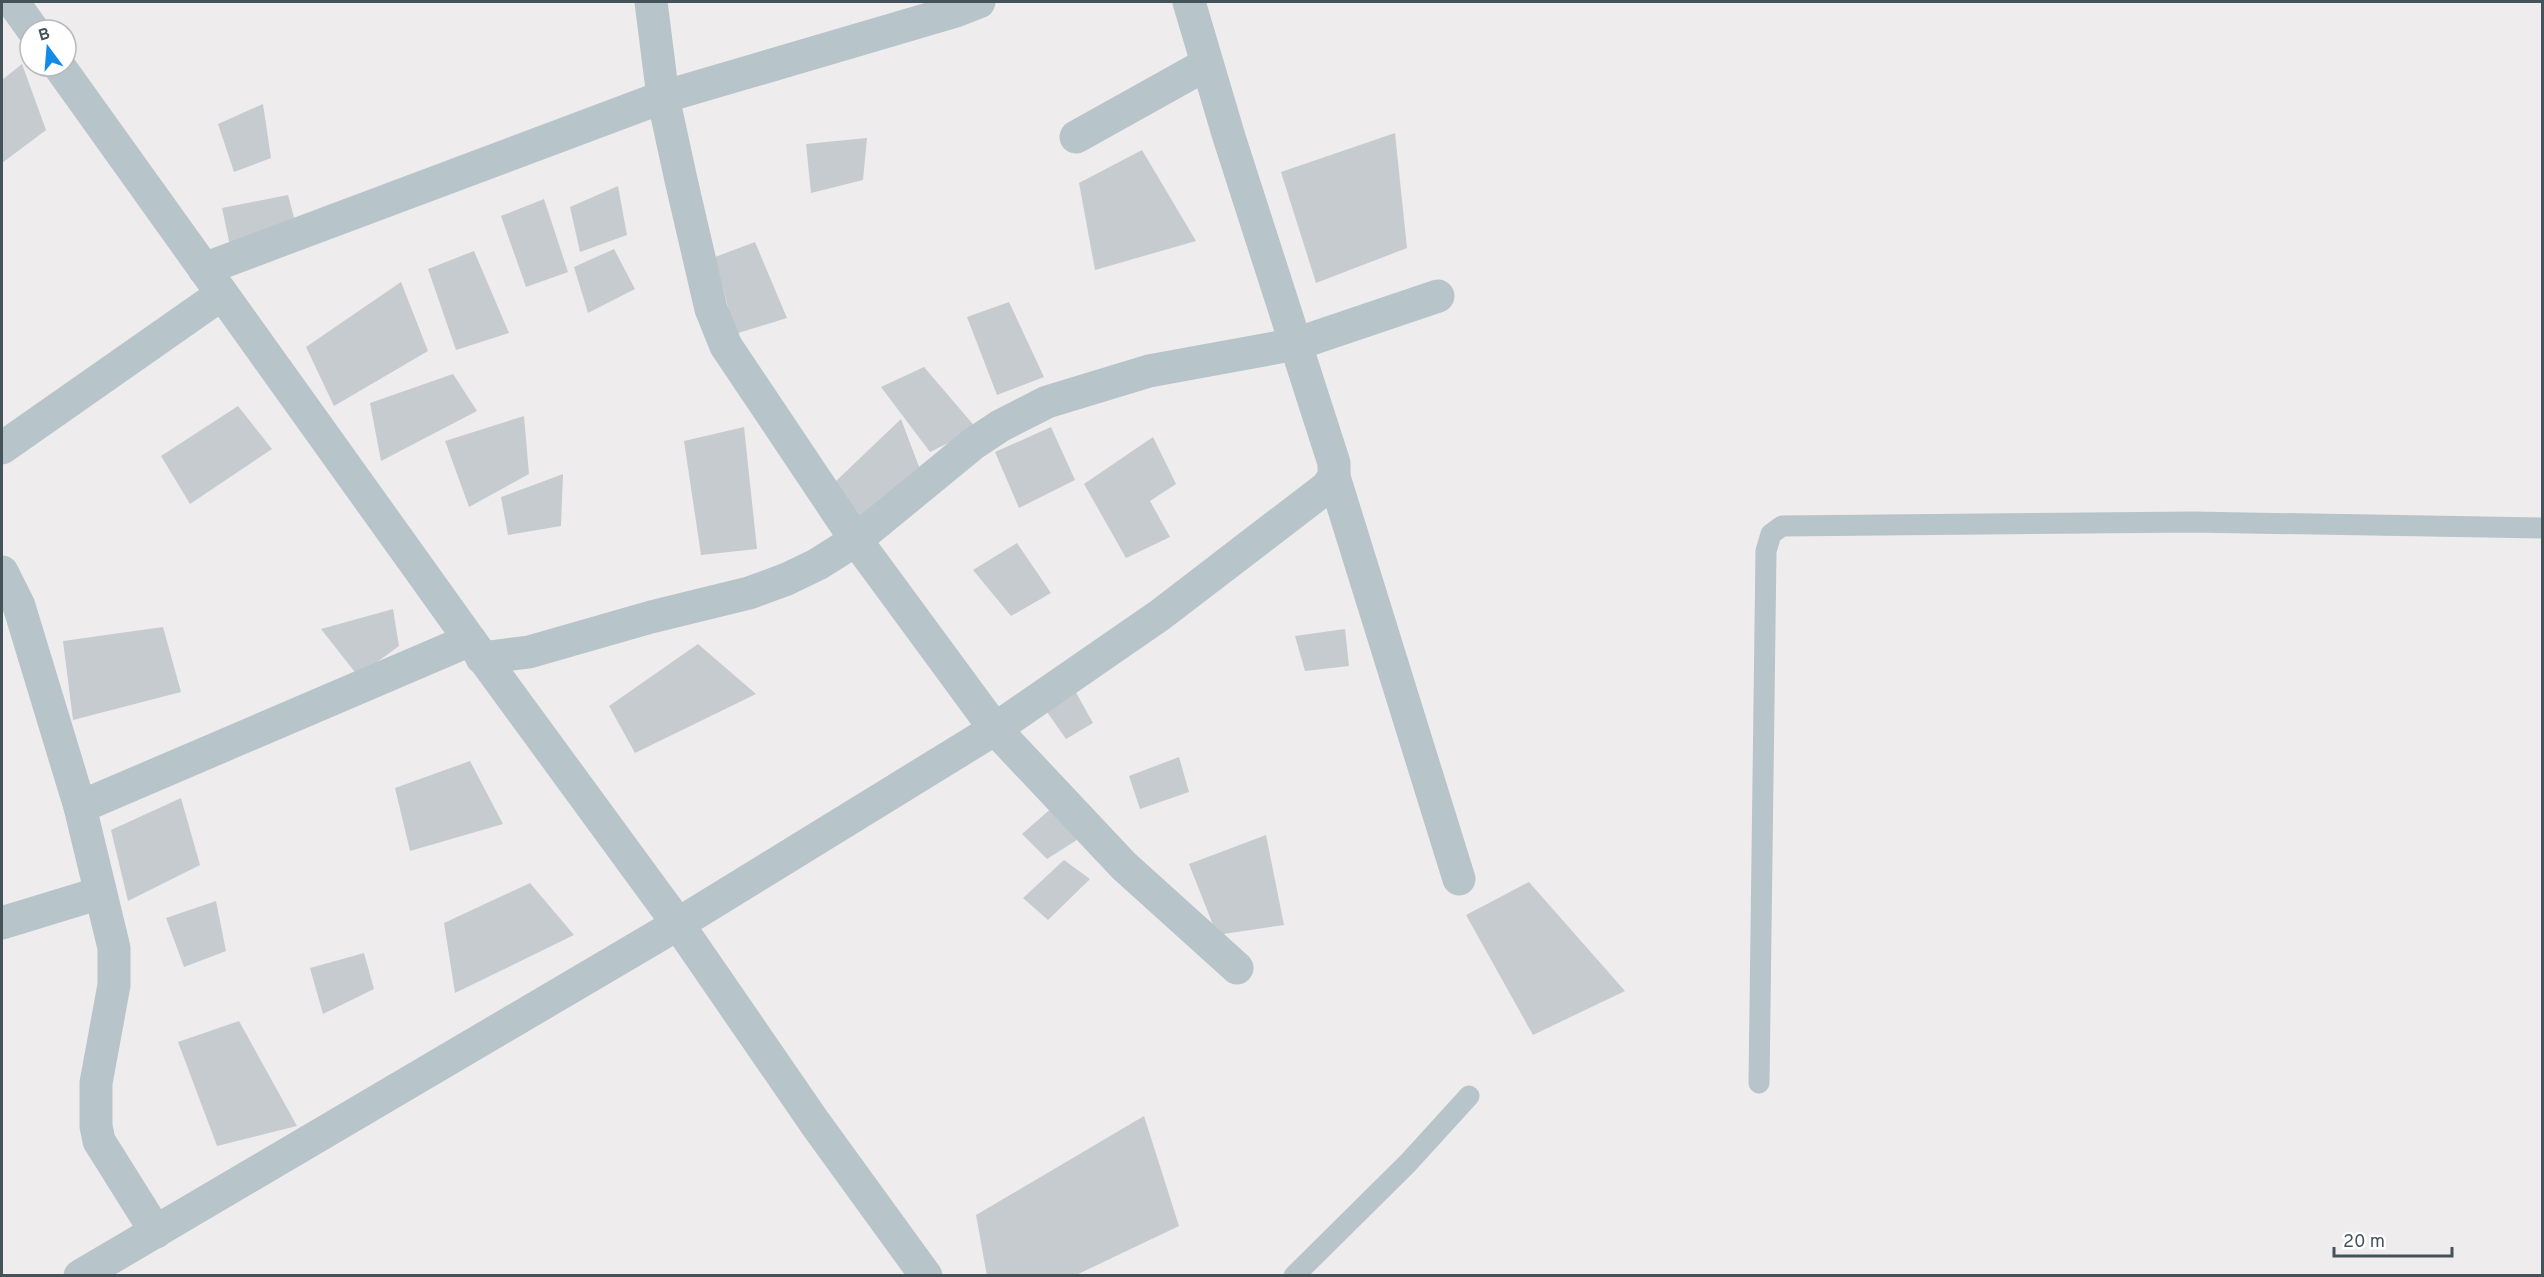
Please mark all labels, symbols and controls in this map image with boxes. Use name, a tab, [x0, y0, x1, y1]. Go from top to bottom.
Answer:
north arrow	[18, 18, 78, 78]
text: B	[36, 24, 52, 47]
scale bar	[2334, 1220, 2452, 1258]
text: 20 m	[2343, 1231, 2385, 1254]

